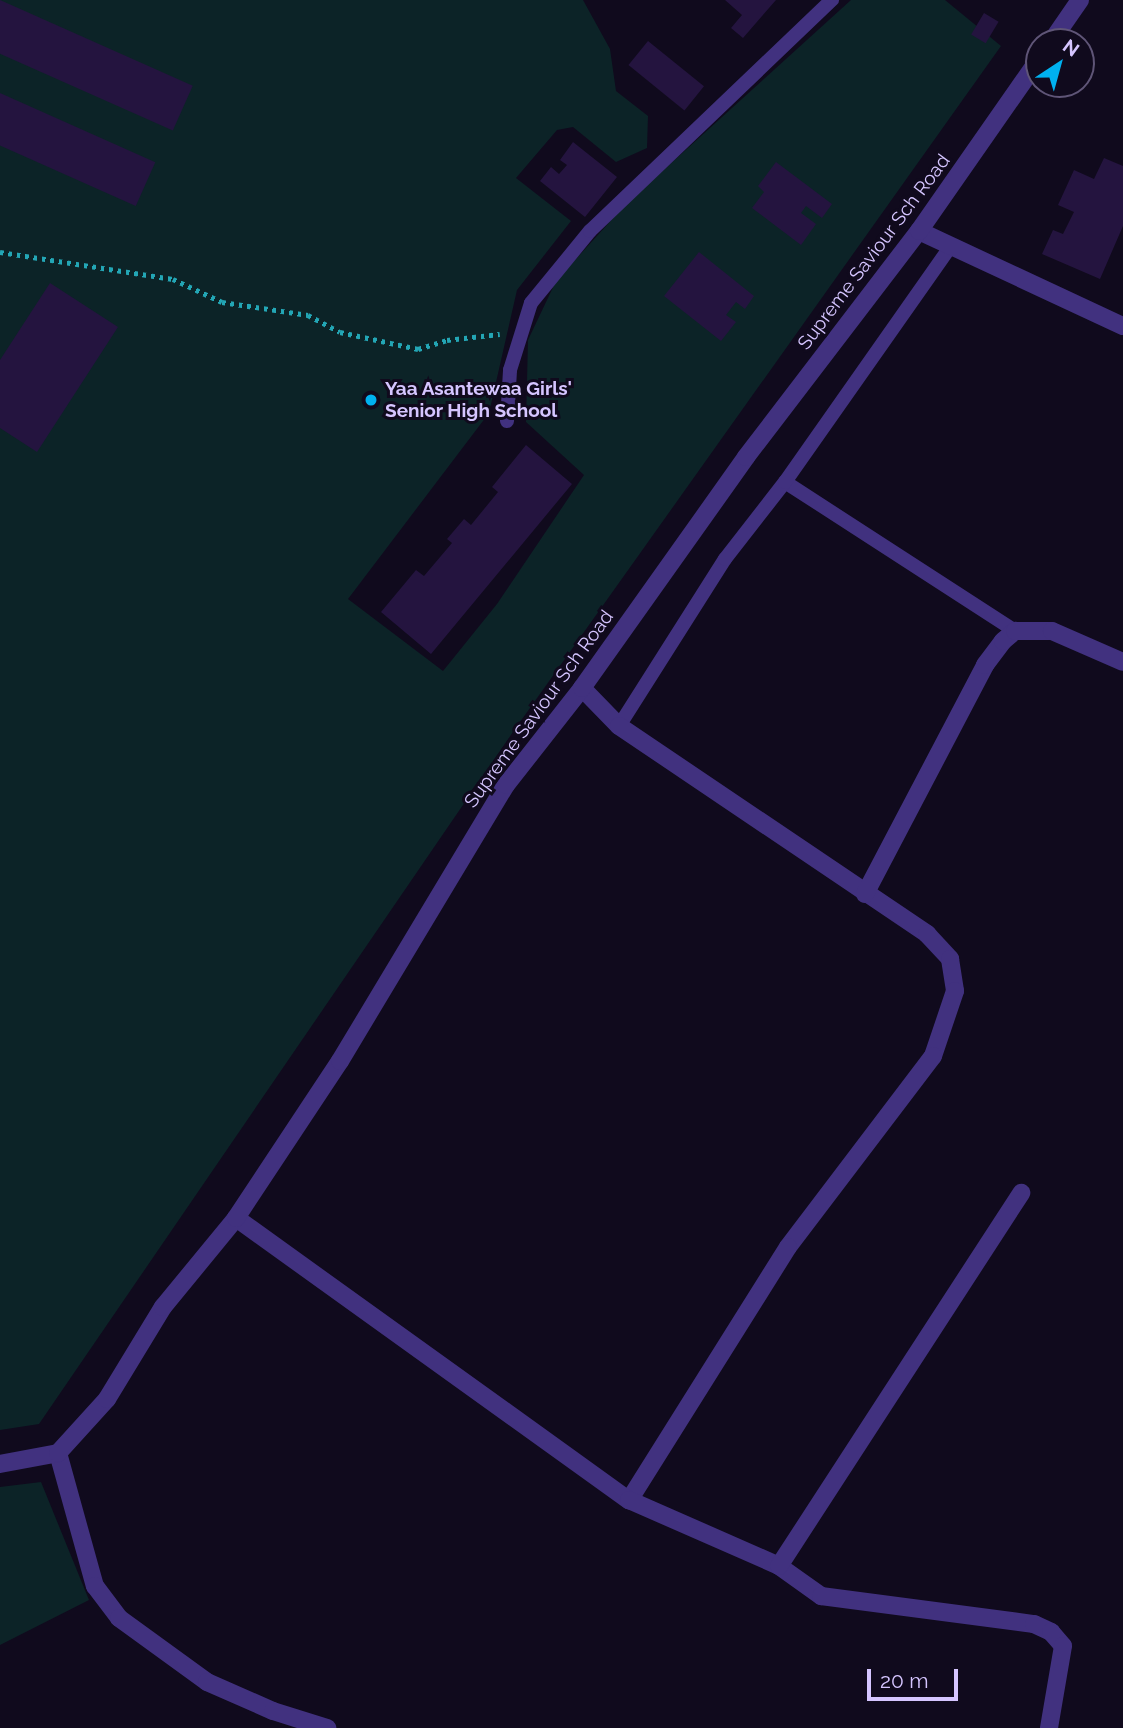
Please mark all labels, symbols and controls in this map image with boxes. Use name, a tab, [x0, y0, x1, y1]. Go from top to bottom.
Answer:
north arrow	[1025, 28, 1095, 98]
text: N	[1059, 34, 1083, 61]
street label: Supreme Saviour Sch Road	[793, 150, 955, 354]
place label: Yaa Asantewaa Girls' Senior High School	[385, 378, 573, 422]
marker: Yaa Asantewaa Girls' Senior High School	[363, 392, 379, 408]
street label: Supreme Saviour Sch Road	[460, 606, 618, 812]
scale bar	[871, 1654, 962, 1698]
text: 20 m	[880, 1668, 928, 1693]

